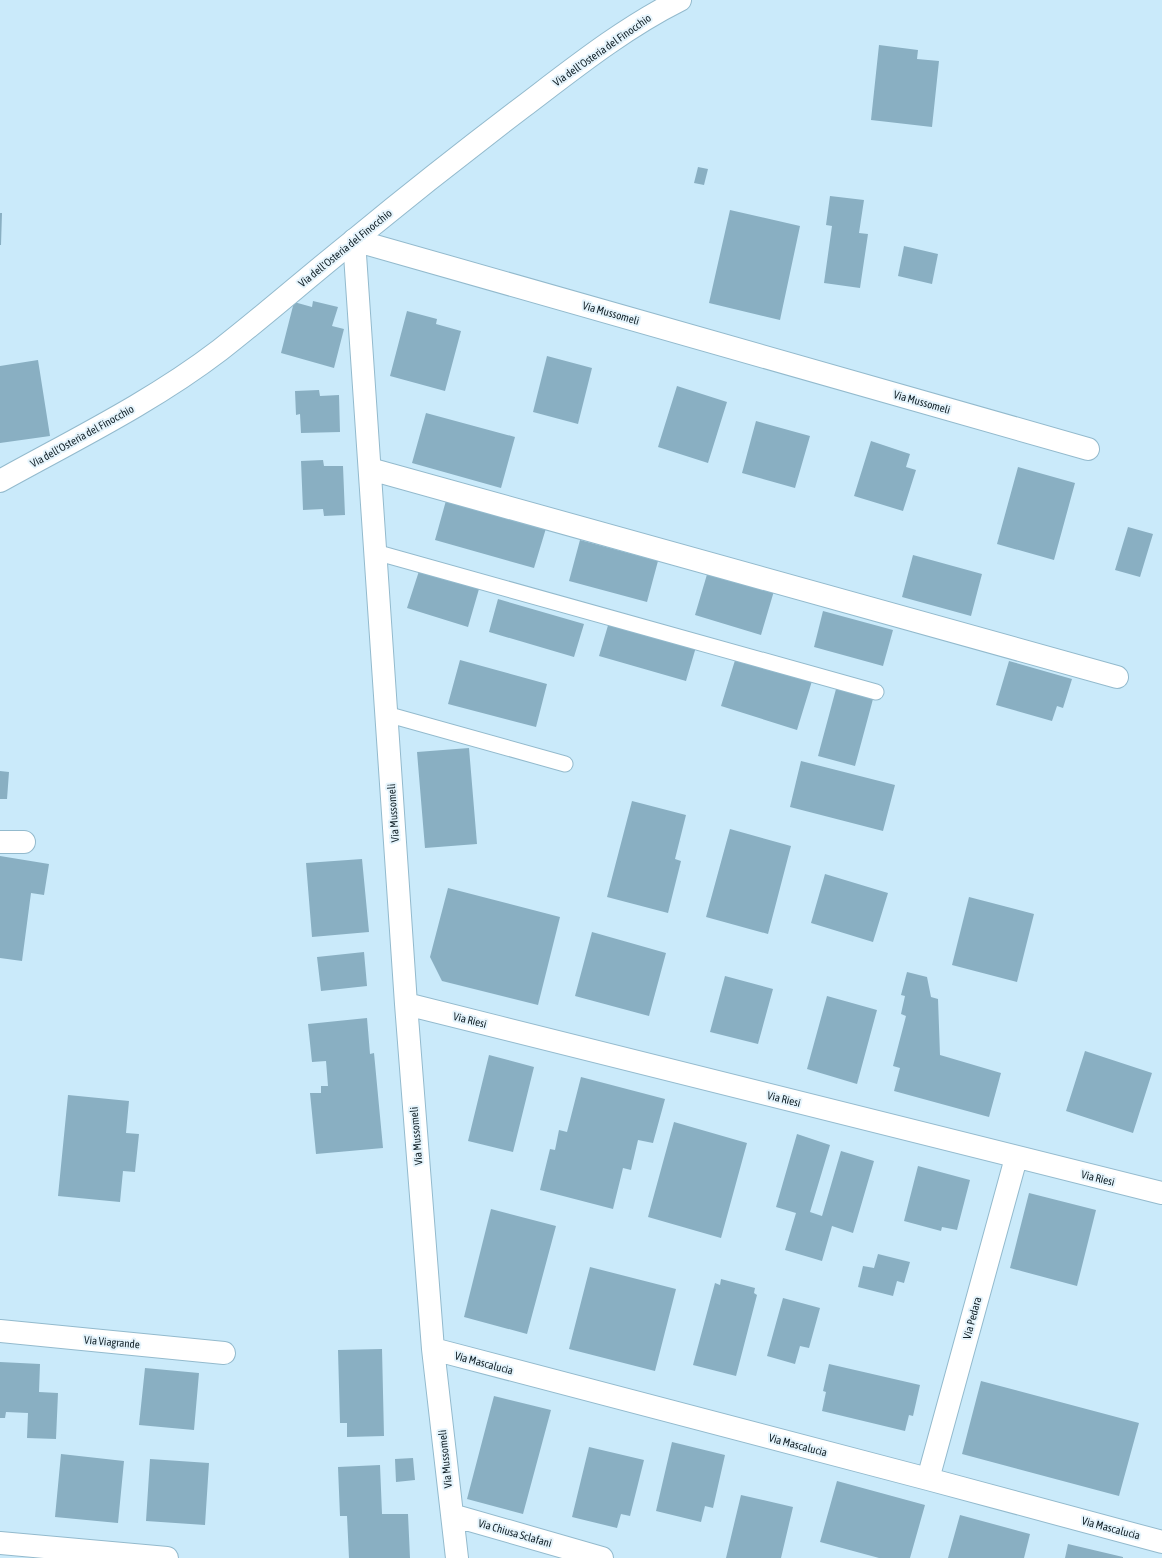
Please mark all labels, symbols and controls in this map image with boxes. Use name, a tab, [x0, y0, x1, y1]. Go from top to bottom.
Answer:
street label: Via dell'Osteria del Finocchio	[551, 12, 653, 88]
street label: Via dell'Osteria del Finocchio	[296, 207, 394, 289]
street label: Via Mussomeli	[581, 299, 641, 327]
street label: Via Mussomeli	[892, 388, 952, 416]
street label: Via dell'Osteria del Finocchio	[28, 403, 136, 469]
street label: Via Mussomeli	[385, 783, 401, 843]
street label: Via Riesi	[452, 1010, 488, 1030]
street label: Via Riesi	[766, 1089, 802, 1109]
street label: Via Mussomeli	[407, 1106, 425, 1166]
street label: Via Riesi	[1080, 1168, 1116, 1188]
street label: Via Pedara	[961, 1296, 983, 1340]
street label: Via Viagrande	[84, 1334, 140, 1350]
street label: Via Mascalucia	[453, 1349, 515, 1377]
street label: Via Mussomeli	[436, 1429, 454, 1489]
street label: Via Mascalucia	[767, 1431, 829, 1459]
street label: Via Mascalucia	[1080, 1514, 1142, 1542]
street label: Via Chiusa Sclafani	[477, 1517, 553, 1549]

